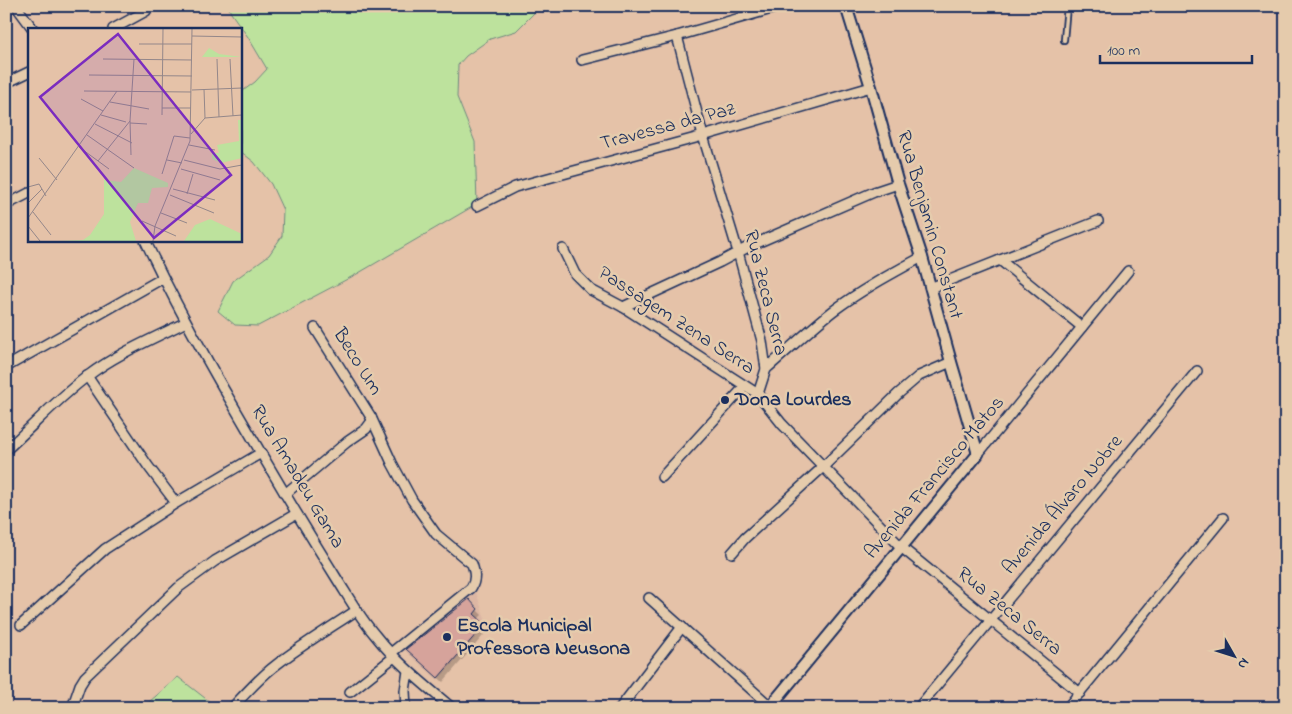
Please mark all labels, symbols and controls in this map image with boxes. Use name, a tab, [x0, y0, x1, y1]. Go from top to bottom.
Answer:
inset map	[28, 28, 241, 241]
scale bar	[1100, 32, 1252, 64]
text: 100 m	[1107, 40, 1140, 62]
street label: Travessa da Paz	[597, 95, 739, 159]
street label: Rua Benjamin Constant	[888, 127, 970, 323]
street label: Rua Zeca Serra	[735, 227, 795, 359]
street label: Passagem Zena Serra	[591, 259, 760, 384]
street label: Beco Um	[324, 322, 389, 401]
place label: Dona Lourdes	[734, 386, 852, 415]
street label: Avenida Francisco Matos	[858, 390, 1012, 566]
marker: Dona Lourdes	[719, 394, 731, 406]
street label: Rua Amadeu Gama	[243, 400, 351, 554]
street label: Avenida Álvaro Nobre	[996, 429, 1130, 581]
street label: Rua Zeca Serra	[950, 560, 1068, 664]
place label: Escola Municipal Professora Neusona	[457, 612, 630, 664]
marker: Escola Municipal Professora Neusona	[441, 631, 453, 643]
north arrow	[1210, 632, 1260, 682]
text: N	[1232, 653, 1254, 674]

